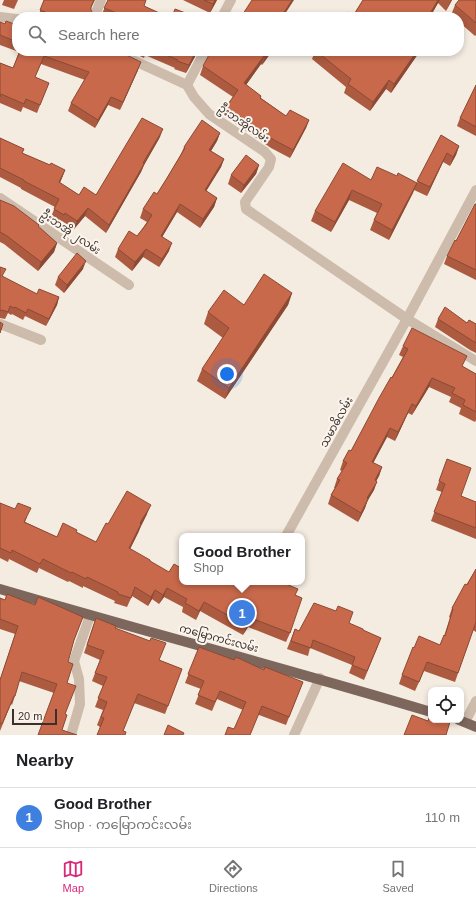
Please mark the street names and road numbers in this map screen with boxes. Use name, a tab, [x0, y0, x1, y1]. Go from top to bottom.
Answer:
street label: ဦးဘအိုလမ်း	[215, 101, 272, 147]
street label: ဦးဘအို ၂လမ်း	[37, 207, 104, 259]
street label: သမာဓိလမ်း	[316, 394, 355, 449]
street label: ကမြောကင်းလမ်း	[178, 621, 260, 657]

